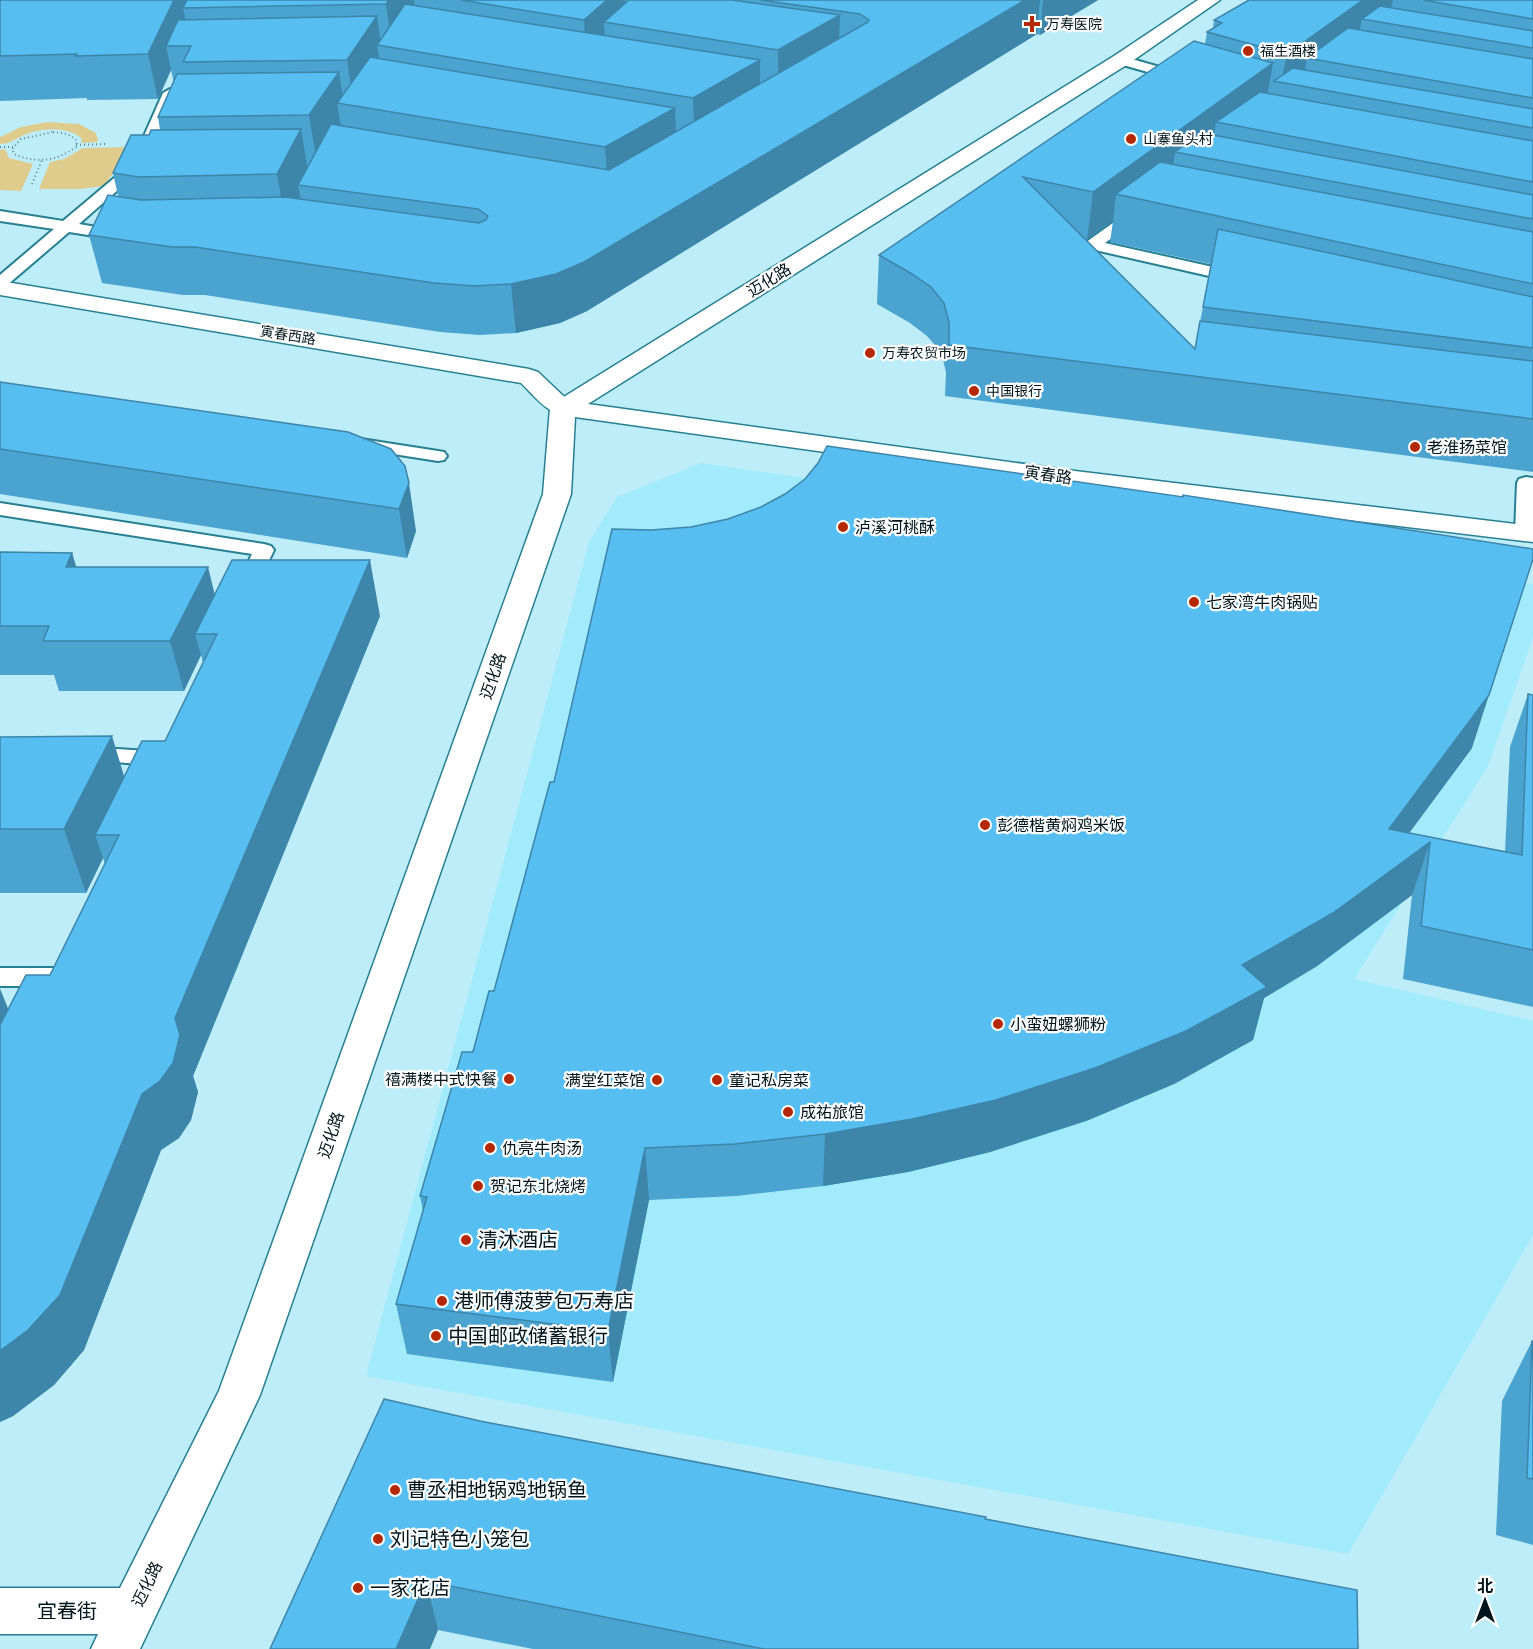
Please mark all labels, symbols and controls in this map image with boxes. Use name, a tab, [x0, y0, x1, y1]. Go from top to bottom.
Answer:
marker: 万寿医院	[1023, 15, 1041, 33]
place label: 万寿医院	[1046, 16, 1102, 32]
place label: 福生酒楼	[1260, 43, 1316, 59]
marker: 福生酒楼	[1241, 44, 1255, 58]
place label: 山寨鱼头村	[1143, 131, 1213, 147]
marker: 山寨鱼头村	[1124, 132, 1138, 146]
street label: 迈化路	[744, 260, 794, 300]
street label: 寅春西路	[259, 323, 317, 347]
place label: 万寿农贸市场	[882, 345, 966, 361]
marker: 万寿农贸市场	[863, 346, 877, 360]
place label: 中国银行	[986, 383, 1042, 399]
marker: 中国银行	[967, 384, 981, 398]
place label: 老淮扬菜馆	[1427, 439, 1507, 456]
marker: 老淮扬菜馆	[1408, 440, 1422, 454]
street label: 寅春路	[1023, 463, 1073, 487]
place label: 泸溪河桃酥	[855, 519, 935, 536]
marker: 泸溪河桃酥	[836, 520, 850, 534]
place label: 七家湾牛肉锅贴	[1206, 594, 1318, 611]
marker: 七家湾牛肉锅贴	[1187, 595, 1201, 609]
street label: 迈化路	[477, 651, 509, 701]
place label: 彭德楷黄焖鸡米饭	[997, 817, 1125, 834]
marker: 彭德楷黄焖鸡米饭	[978, 818, 992, 832]
place label: 小蛮妞螺狮粉	[1010, 1016, 1106, 1033]
marker: 小蛮妞螺狮粉	[991, 1017, 1005, 1031]
place label: 禧满楼中式快餐	[385, 1071, 497, 1088]
marker: 禧满楼中式快餐	[502, 1072, 516, 1086]
place label: 满堂红菜馆	[565, 1072, 645, 1089]
place label: 童记私房菜	[729, 1072, 809, 1089]
marker: 满堂红菜馆	[650, 1073, 664, 1087]
marker: 童记私房菜	[710, 1073, 724, 1087]
place label: 成祐旅馆	[800, 1104, 864, 1121]
marker: 成祐旅馆	[781, 1105, 795, 1119]
street label: 迈化路	[315, 1110, 347, 1160]
place label: 仇亮牛肉汤	[502, 1140, 582, 1157]
marker: 仇亮牛肉汤	[483, 1141, 497, 1155]
place label: 贺记东北烧烤	[490, 1178, 586, 1195]
marker: 贺记东北烧烤	[471, 1179, 485, 1193]
place label: 清沐酒店	[478, 1229, 558, 1251]
marker: 清沐酒店	[459, 1233, 473, 1247]
place label: 港师傅菠萝包万寿店	[454, 1290, 634, 1312]
marker: 港师傅菠萝包万寿店	[435, 1294, 449, 1308]
place label: 中国邮政储蓄银行	[448, 1325, 608, 1347]
marker: 中国邮政储蓄银行	[429, 1329, 443, 1343]
place label: 曹丞相地锅鸡地锅鱼	[407, 1479, 587, 1501]
marker: 曹丞相地锅鸡地锅鱼	[388, 1483, 402, 1497]
place label: 刘记特色小笼包	[390, 1528, 530, 1550]
marker: 刘记特色小笼包	[371, 1532, 385, 1546]
street label: 迈化路	[129, 1559, 165, 1609]
north arrow	[1455, 1571, 1515, 1631]
place label: 一家花店	[370, 1577, 450, 1599]
text: 北	[1477, 1578, 1493, 1595]
marker: 一家花店	[351, 1581, 365, 1595]
street label: 宜春街	[37, 1600, 97, 1622]

